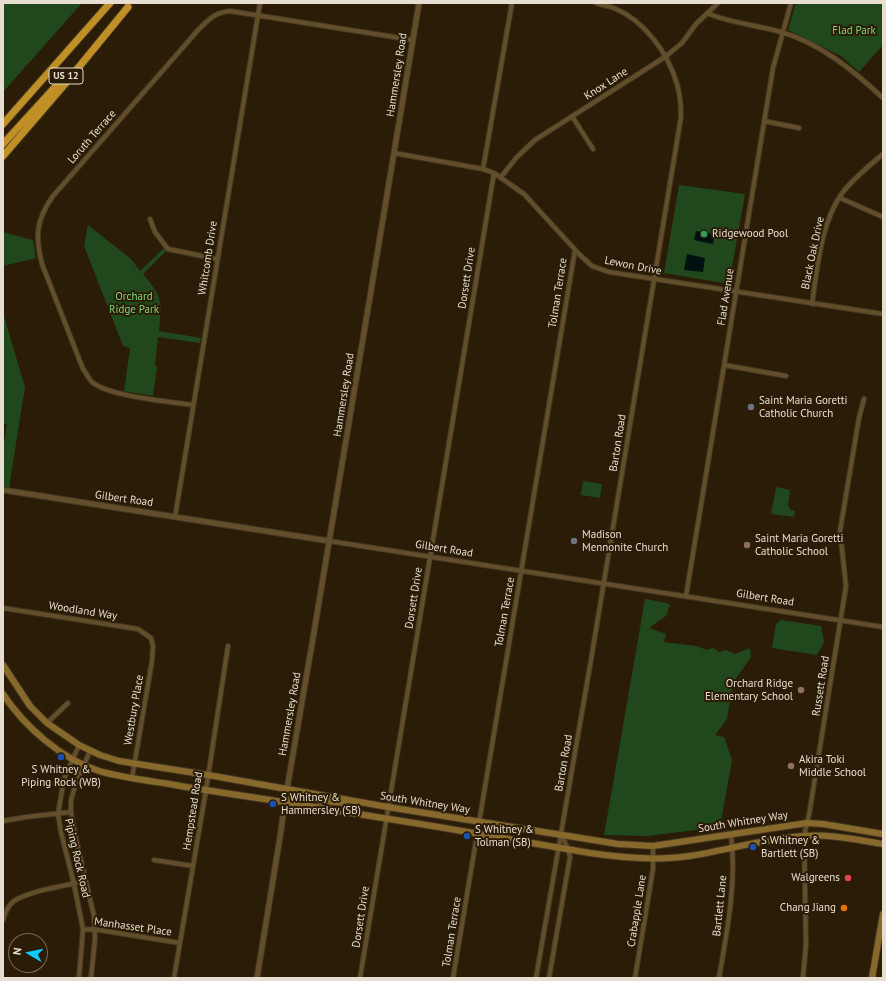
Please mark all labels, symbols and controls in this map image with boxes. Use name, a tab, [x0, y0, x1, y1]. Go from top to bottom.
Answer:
park label: Flad Park	[832, 24, 876, 38]
street label: Hammersley Road	[384, 32, 410, 118]
street label: Knox Lane	[582, 65, 630, 103]
road number: US 12	[49, 68, 83, 84]
street label: Loruth Terrace	[65, 107, 119, 167]
street label: Black Oak Drive	[799, 215, 827, 291]
street label: Whitcomb Drive	[196, 220, 220, 296]
place label: Ridgewood Pool	[712, 227, 788, 241]
marker: Ridgewood Pool	[699, 229, 709, 239]
street label: Dorsett Drive	[456, 246, 478, 310]
street label: Lewon Drive	[603, 254, 663, 278]
street label: Tolman Terrace	[546, 257, 570, 329]
street label: Flad Avenue	[715, 268, 737, 326]
park label: Orchard Ridge Park	[109, 290, 159, 316]
street label: Hammersley Road	[331, 352, 357, 438]
place label: Saint Maria Goretti Catholic Church	[759, 394, 848, 420]
marker: Saint Maria Goretti Catholic Church	[746, 402, 756, 412]
street label: Barton Road	[607, 413, 629, 473]
street label: Gilbert Road	[94, 488, 154, 510]
place label: Madison Mennonite Church	[582, 528, 668, 554]
place label: Saint Maria Goretti Catholic School	[755, 532, 844, 558]
marker: Madison Mennonite Church	[569, 536, 579, 546]
street label: Gilbert Road	[414, 538, 474, 560]
marker: Saint Maria Goretti Catholic School	[742, 540, 752, 550]
street label: Dorsett Drive	[403, 566, 425, 630]
street label: Tolman Terrace	[492, 576, 518, 648]
street label: Gilbert Road	[735, 587, 795, 609]
street label: Woodland Way	[48, 599, 118, 623]
street label: Russett Road	[810, 655, 832, 717]
street label: Hammersley Road	[276, 671, 304, 757]
street label: Westbury Place	[121, 674, 147, 746]
place label: Orchard Ridge Elementary School	[705, 677, 793, 703]
marker: Orchard Ridge Elementary School	[796, 685, 806, 695]
street label: Barton Road	[552, 733, 576, 793]
marker: S Whitney & Piping Rock (WB)	[56, 752, 66, 762]
place label: Akira Toki Middle School	[799, 753, 866, 779]
marker: Akira Toki Middle School	[786, 761, 796, 771]
place label: S Whitney & Piping Rock (WB)	[21, 763, 101, 789]
street label: Hempstead Road	[180, 771, 206, 851]
street label: South Whitney Way	[379, 789, 471, 817]
place label: S Whitney & Hammersley (SB)	[281, 791, 361, 817]
marker: S Whitney & Hammersley (SB)	[268, 799, 278, 809]
street label: South Whitney Way	[697, 808, 789, 836]
street label: Piping Rock Road	[61, 817, 93, 899]
place label: S Whitney & Tolman (SB)	[475, 823, 534, 849]
marker: S Whitney & Tolman (SB)	[462, 831, 472, 841]
place label: S Whitney & Bartlett (SB)	[761, 834, 820, 860]
marker: S Whitney & Bartlett (SB)	[748, 842, 758, 852]
place label: Walgreens	[791, 871, 840, 885]
marker: Walgreens	[843, 873, 853, 883]
street label: Crabapple Lane	[625, 874, 649, 948]
street label: Bartlett Lane	[710, 875, 730, 937]
street label: Dorsett Drive	[350, 885, 372, 949]
street label: Tolman Terrace	[440, 896, 464, 968]
place label: Chang Jiang	[780, 901, 836, 915]
marker: Chang Jiang	[839, 903, 849, 913]
street label: Manhasset Place	[93, 915, 173, 939]
north arrow	[8, 933, 48, 973]
text: N	[10, 947, 25, 956]

